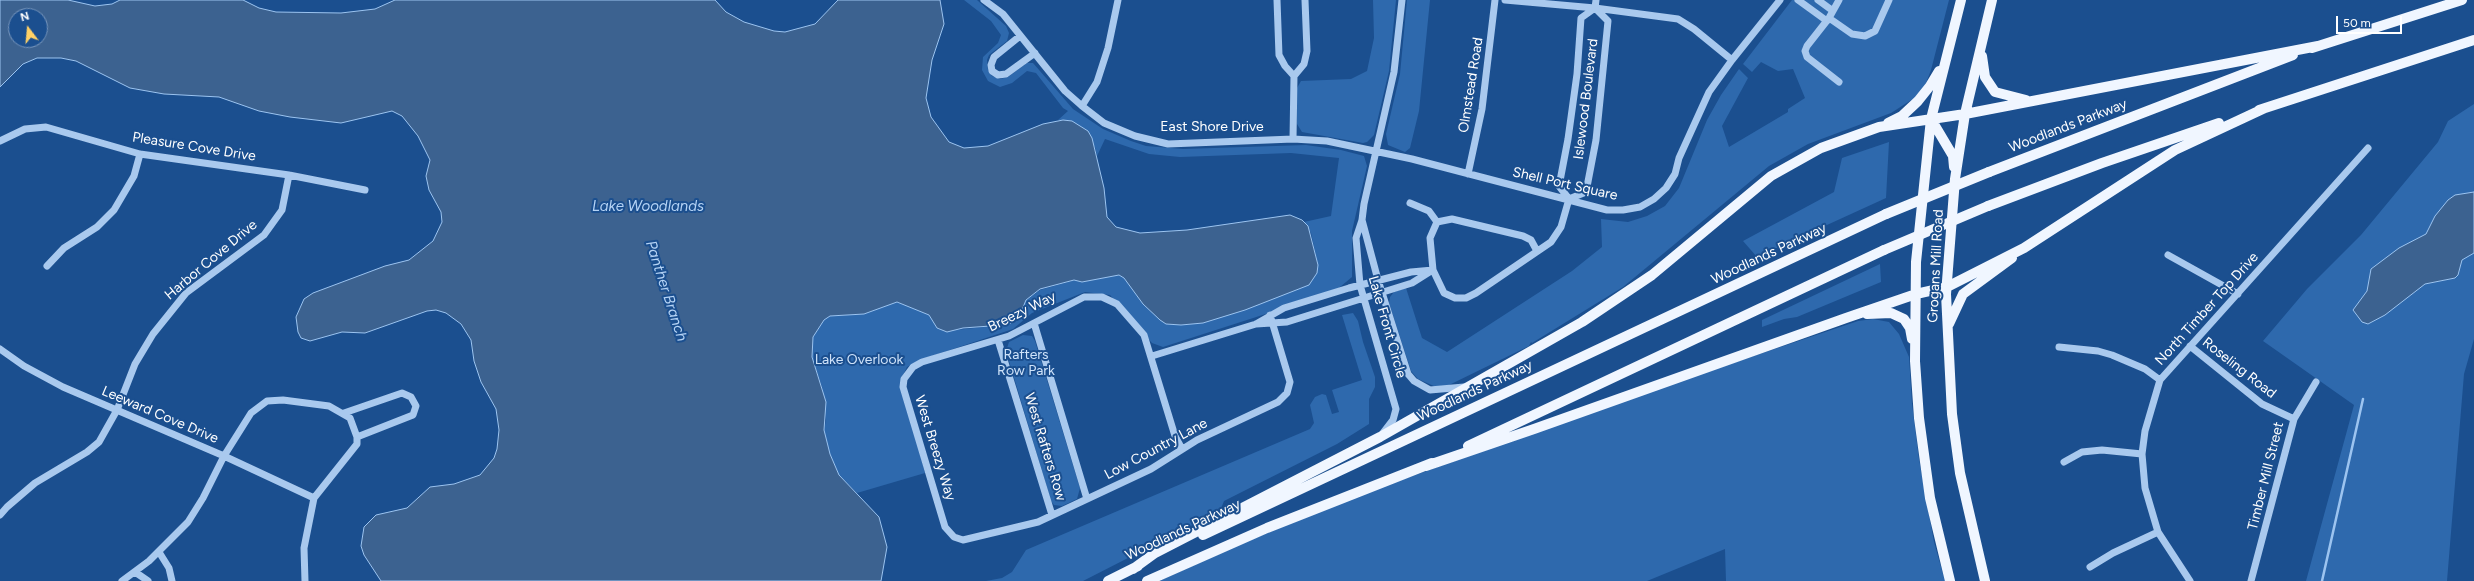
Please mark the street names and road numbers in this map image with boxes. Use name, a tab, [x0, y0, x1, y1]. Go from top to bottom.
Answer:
street label: Olmstead Road	[1455, 36, 1487, 134]
street label: Islewood Boulevard	[1570, 38, 1602, 160]
street label: Woodlands Parkway	[2006, 96, 2130, 156]
street label: East Shore Drive	[1160, 119, 1264, 135]
street label: Pleasure Cove Drive	[131, 129, 257, 165]
street label: Shell Port Square	[1511, 164, 1619, 204]
street label: Grogans Mill Road	[1925, 209, 1947, 323]
street label: Harbor Cove Drive	[161, 216, 261, 304]
street label: Woodlands Parkway	[1709, 220, 1829, 288]
street label: North Timber Top Drive	[2152, 249, 2262, 369]
street label: Lake Front Circle	[1364, 274, 1410, 380]
street label: Breezy Way	[985, 288, 1059, 336]
street label: Roseling Road	[2199, 334, 2279, 402]
street label: Woodlands Parkway	[1415, 357, 1535, 425]
street label: Leeward Cove Drive	[99, 383, 221, 447]
street label: West Rafters Row	[1021, 391, 1069, 503]
street label: West Breezy Way	[911, 393, 959, 503]
street label: Low Country Lane	[1102, 415, 1210, 483]
street label: Timber Mill Street	[2244, 420, 2288, 532]
street label: Woodlands Parkway	[1123, 496, 1243, 564]

